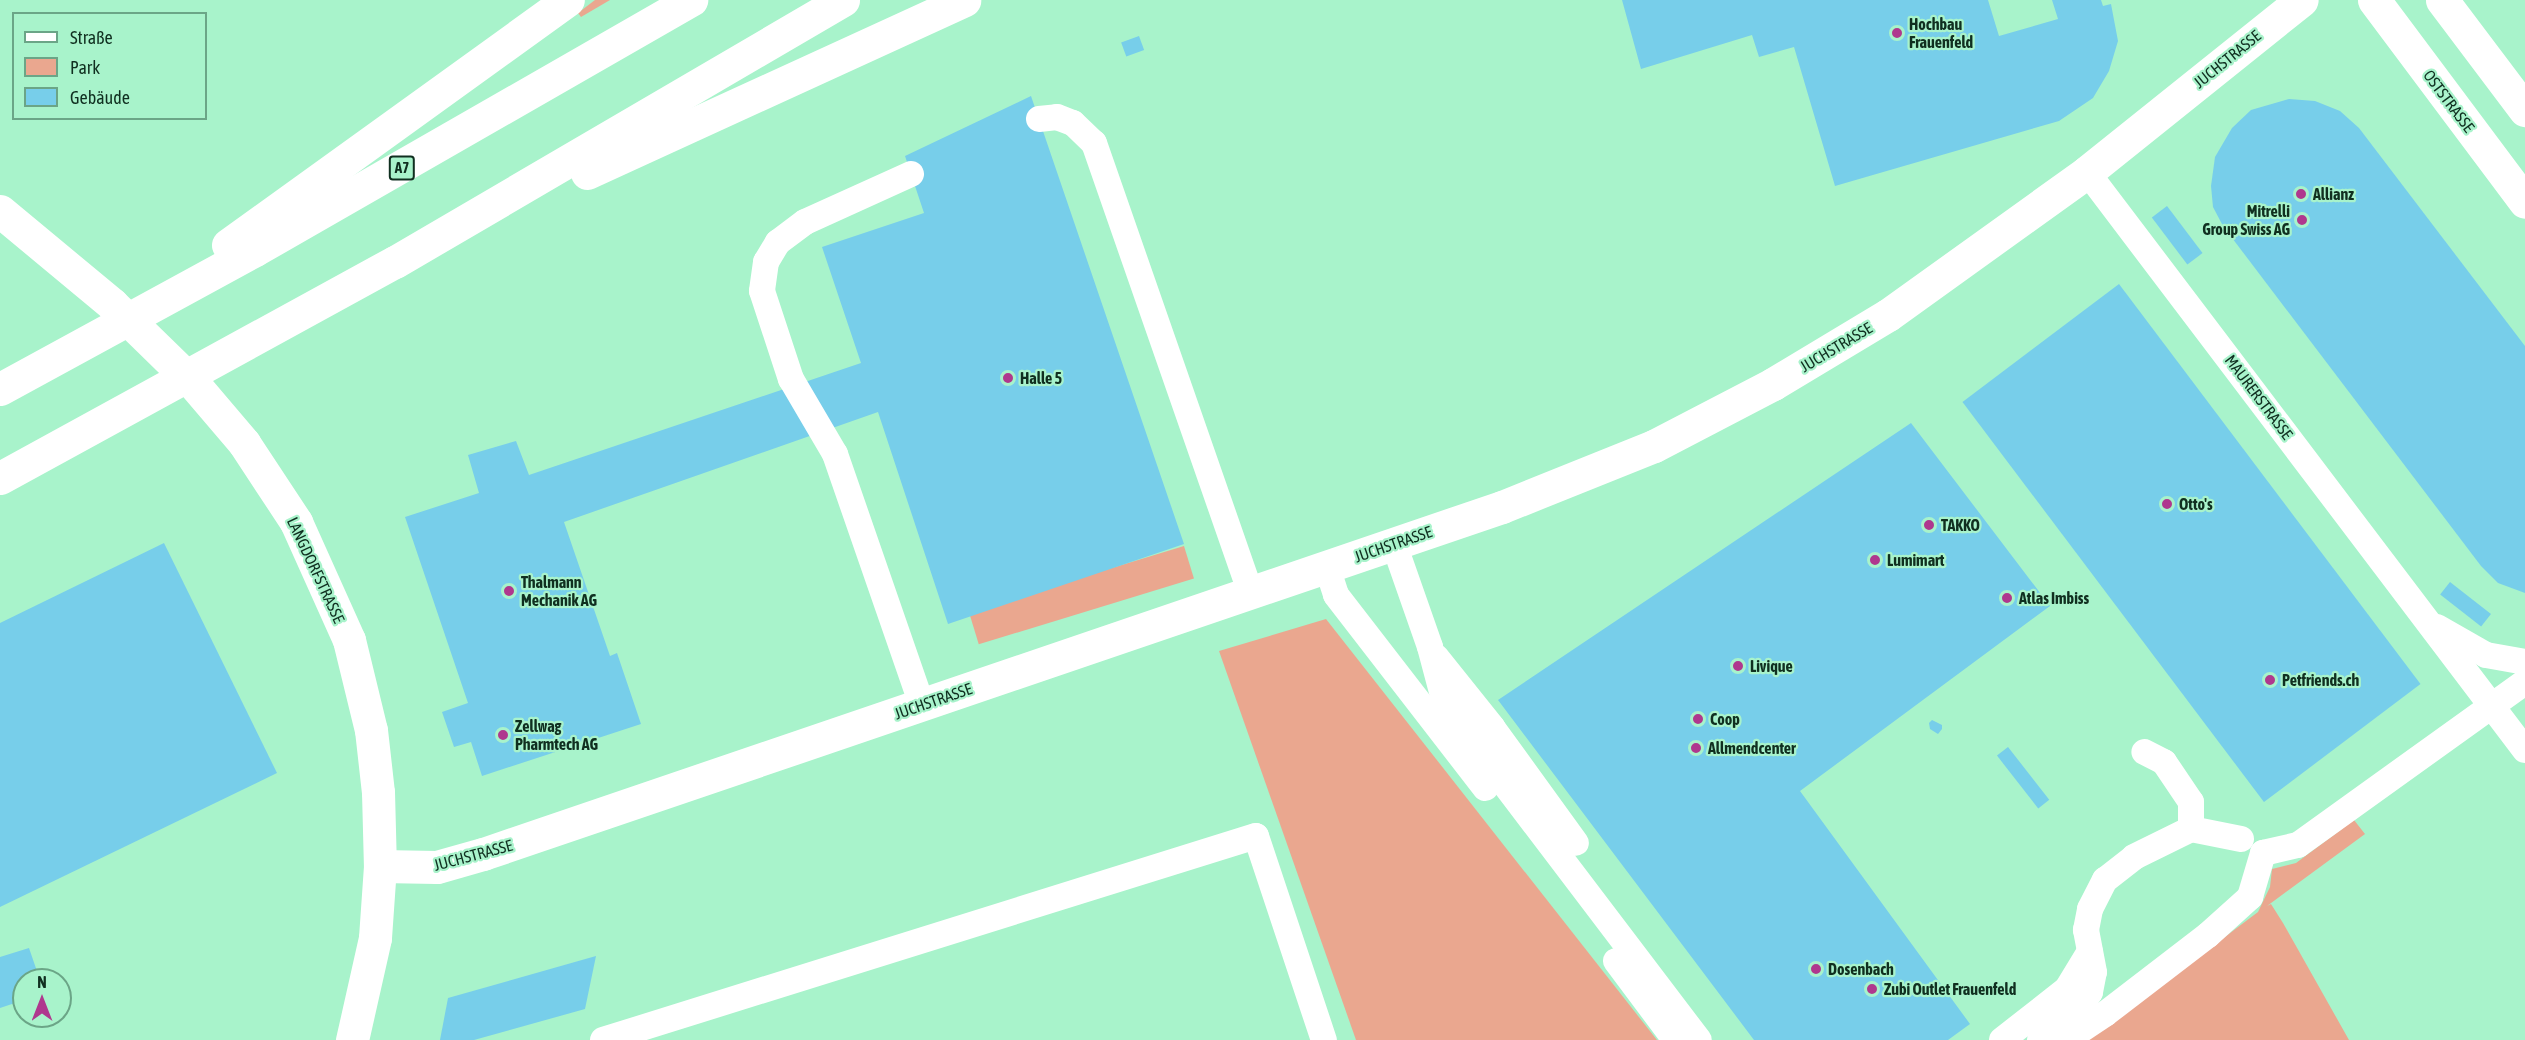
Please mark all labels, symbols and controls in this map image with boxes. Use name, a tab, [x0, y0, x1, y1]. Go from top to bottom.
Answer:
legend	[12, 12, 207, 120]
place label: Hochbau Frauenfeld	[1909, 14, 1973, 52]
marker: Hochbau Frauenfeld	[1890, 26, 1904, 40]
street label: JUCHSTRASSE	[2190, 26, 2264, 92]
text: Straße	[70, 27, 113, 48]
text: Park	[70, 57, 100, 78]
street label: OSTSTRASSE	[2419, 66, 2479, 136]
text: Gebäude	[70, 87, 130, 108]
road number: A7	[388, 156, 416, 180]
place label: Allianz	[2313, 184, 2354, 204]
marker: Allianz	[2294, 187, 2308, 201]
place label: Mitrelli Group Swiss AG	[2202, 201, 2290, 239]
marker: Mitrelli Group Swiss AG	[2295, 213, 2309, 227]
street label: JUCHSTRASSE	[1796, 318, 1876, 376]
street label: MAURERSTRASSE	[2221, 351, 2297, 443]
place label: Halle 5	[1020, 368, 1062, 388]
marker: Halle 5	[1001, 371, 1015, 385]
place label: Otto's	[2179, 494, 2213, 514]
marker: Otto's	[2160, 497, 2174, 511]
street label: LANGDORFSTRASSE	[283, 514, 349, 626]
place label: TAKKO	[1941, 515, 1980, 535]
marker: TAKKO	[1922, 518, 1936, 532]
street label: JUCHSTRASSE	[1352, 522, 1434, 566]
place label: Lumimart	[1887, 550, 1944, 570]
marker: Lumimart	[1868, 553, 1882, 567]
place label: Thalmann Mechanik AG	[521, 572, 597, 610]
marker: Thalmann Mechanik AG	[502, 584, 516, 598]
place label: Atlas Imbiss	[2019, 588, 2089, 608]
marker: Atlas Imbiss	[2000, 591, 2014, 605]
place label: Livique	[1750, 656, 1793, 676]
marker: Livique	[1731, 659, 1745, 673]
place label: Petfriends.ch	[2282, 670, 2359, 690]
marker: Petfriends.ch	[2263, 673, 2277, 687]
street label: JUCHSTRASSE	[892, 679, 974, 723]
place label: Coop	[1710, 709, 1740, 729]
marker: Coop	[1691, 712, 1705, 726]
place label: Zellwag Pharmtech AG	[515, 716, 598, 754]
marker: Zellwag Pharmtech AG	[496, 728, 510, 742]
place label: Allmendcenter	[1708, 738, 1796, 758]
marker: Allmendcenter	[1689, 741, 1703, 755]
street label: JUCHSTRASSE	[431, 835, 515, 875]
place label: Dosenbach	[1828, 959, 1894, 979]
marker: Dosenbach	[1809, 962, 1823, 976]
north arrow	[12, 968, 72, 1028]
text: N	[37, 973, 47, 991]
place label: Zubi Outlet Frauenfeld	[1884, 979, 2016, 999]
marker: Zubi Outlet Frauenfeld	[1865, 982, 1879, 996]

